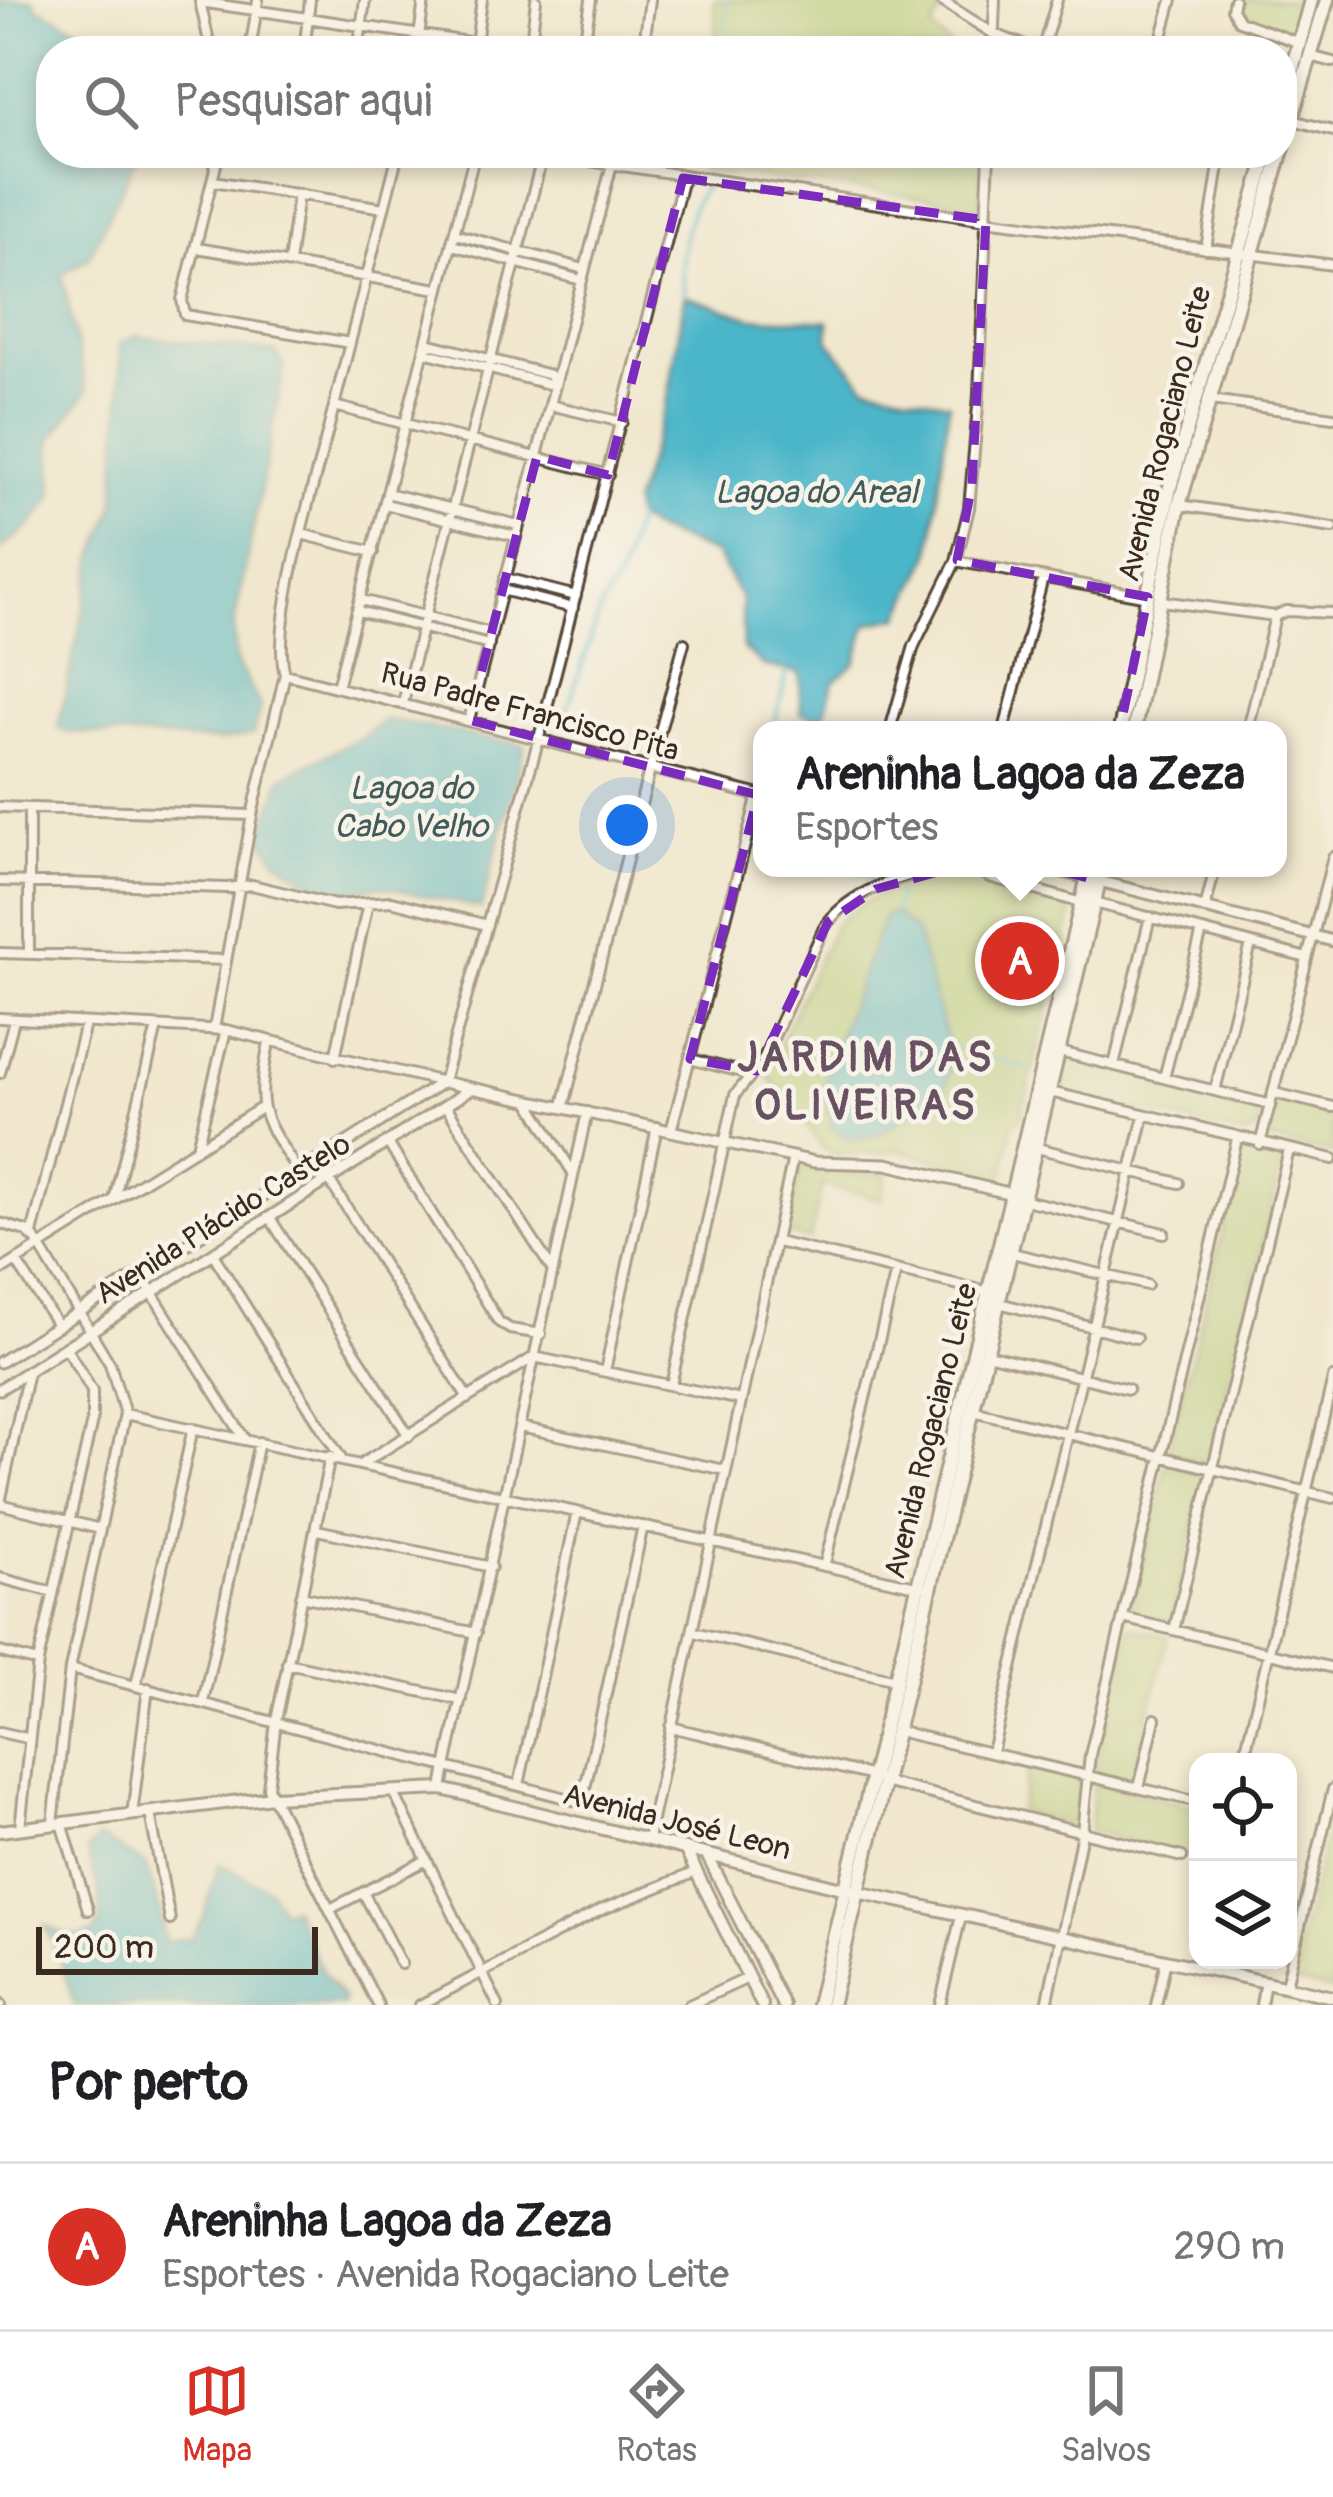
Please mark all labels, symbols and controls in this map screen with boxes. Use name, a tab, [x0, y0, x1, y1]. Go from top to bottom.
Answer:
search box	[36, 36, 1297, 168]
icon: search	[78, 69, 144, 135]
text: Pesquisar aqui	[174, 74, 432, 130]
street label: Avenida Rogaciano Leite	[1110, 282, 1220, 586]
water label: Lagoa do Areal	[714, 472, 921, 513]
street label: Rua Padre Francisco Pita	[377, 654, 683, 770]
popup	[753, 721, 1287, 877]
text: Areninha Lagoa da Zeza	[795, 747, 1245, 803]
water label: Lagoa do Cabo Velho	[334, 768, 490, 847]
your location	[597, 795, 657, 855]
text: Esportes	[795, 803, 939, 852]
pin: A	[981, 916, 1059, 1006]
district label: JARDIM DAS OLIVEIRAS	[737, 1032, 995, 1132]
street label: Avenida Plácido Castelo	[89, 1125, 357, 1313]
street label: Avenida Rogaciano Leite	[876, 1279, 986, 1583]
map controls	[1189, 1753, 1297, 1969]
button: locate	[1189, 1753, 1297, 1861]
street label: Avenida José Leon	[559, 1776, 795, 1868]
button: layers	[1189, 1861, 1297, 1969]
scale bar	[36, 1921, 318, 1974]
text: 200 m	[54, 1927, 154, 1968]
text: Por perto	[48, 2051, 248, 2115]
text: Areninha Lagoa da Zeza	[162, 2194, 612, 2250]
text: A	[74, 2222, 100, 2271]
text: 290 m	[1173, 2222, 1285, 2271]
text: Esportes · Avenida Rogaciano Leite	[162, 2250, 729, 2299]
tab: Mapa	[182, 2358, 252, 2471]
tab: Rotas	[617, 2358, 697, 2471]
tab: Salvos	[1061, 2358, 1151, 2471]

